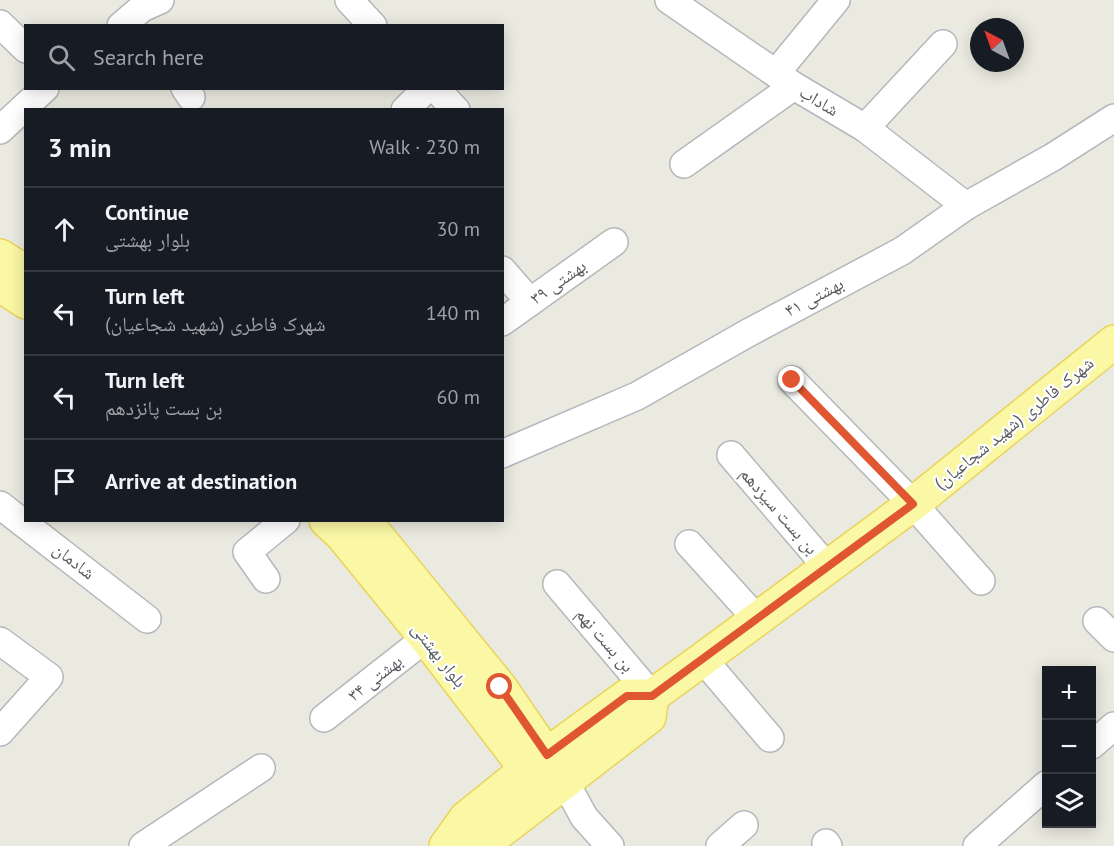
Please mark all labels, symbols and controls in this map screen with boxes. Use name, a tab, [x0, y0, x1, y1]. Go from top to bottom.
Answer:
north arrow	[970, 18, 1024, 72]
search box	[24, 24, 504, 90]
icon: search	[45, 41, 78, 74]
text: Search here	[93, 43, 204, 71]
street label: شاداب	[795, 80, 843, 121]
text: 3 min	[48, 131, 111, 164]
text: Walk · 230 m	[369, 134, 480, 160]
text: Continue	[105, 198, 189, 226]
icon: ahead	[48, 213, 81, 246]
text: 30 m	[437, 216, 480, 242]
text: بلوار بهشتی	[105, 227, 190, 253]
street label: بهشتی ۳۹	[525, 254, 590, 309]
street label: بهشتی ۴۱	[780, 271, 847, 322]
text: Turn left	[105, 282, 185, 310]
icon: left	[48, 297, 81, 330]
text: 140 m	[426, 300, 480, 326]
text: شهرک فاطری (شهید شجاعیان)	[105, 311, 326, 337]
street label: شهرک فاطری (شهید شجاعیان)	[929, 351, 1098, 494]
text: Turn left	[105, 366, 185, 394]
route end	[778, 366, 804, 392]
icon: left	[48, 381, 81, 414]
text: 60 m	[437, 384, 480, 410]
text: بن بست پانزدهم	[105, 395, 222, 421]
street label: بن بست سیزدهم	[734, 462, 824, 560]
icon: arrive	[48, 465, 81, 498]
text: Arrive at destination	[105, 467, 297, 495]
street label: شادمان	[49, 537, 100, 584]
street label: بن بست نهم	[570, 603, 640, 677]
street label: بلوار بهشتی	[407, 618, 472, 692]
street label: بهشتی ۳۴	[343, 649, 407, 706]
map controls	[1042, 666, 1096, 828]
button: +	[1042, 666, 1096, 720]
route start	[486, 673, 512, 699]
button: −	[1042, 720, 1096, 774]
button: layers	[1042, 774, 1096, 828]

